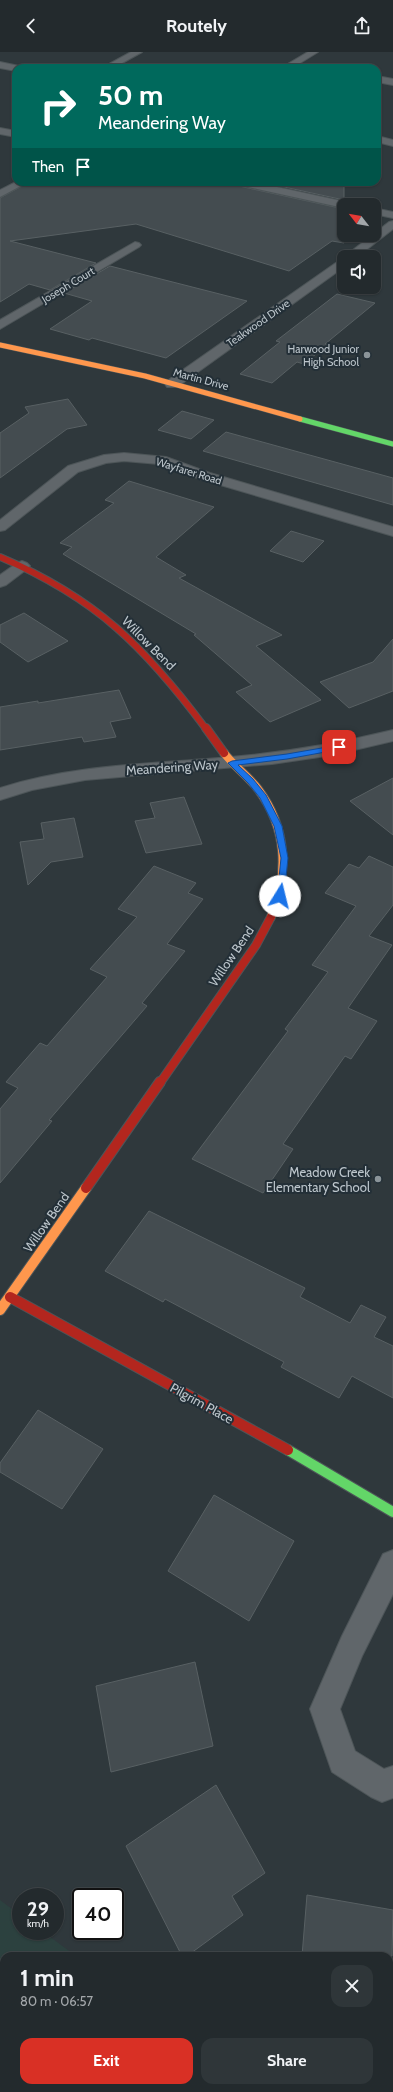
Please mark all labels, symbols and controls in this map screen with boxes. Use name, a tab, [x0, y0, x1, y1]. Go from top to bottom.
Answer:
icon: back	[20, 15, 42, 37]
text: Routely	[166, 15, 227, 37]
icon: share	[351, 15, 373, 37]
text: 50 m	[98, 78, 163, 112]
icon: right	[32, 80, 84, 132]
text: Meandering Way	[98, 112, 226, 134]
icon: arrive	[72, 156, 94, 178]
text: Then	[32, 158, 64, 176]
north arrow	[337, 198, 381, 242]
map controls	[337, 198, 381, 294]
button: sound	[337, 250, 381, 294]
street label: Joseph Court	[38, 264, 97, 307]
street label: Teakwood Drive	[224, 296, 293, 350]
place label: Harwood Junior High School	[288, 342, 360, 369]
marker: Harwood Junior High School	[362, 350, 372, 360]
street label: Martin Drive	[172, 365, 231, 393]
street label: Wayfarer Road	[154, 454, 224, 488]
street label: Willow Bend	[119, 613, 179, 673]
pin	[322, 730, 356, 764]
icon: arrive	[328, 736, 350, 758]
street label: Meandering Way	[125, 756, 219, 778]
position arrow	[259, 875, 301, 917]
street label: Willow Bend	[205, 923, 257, 989]
place label: Meadow Creek Elementary School	[266, 1164, 370, 1195]
marker: Meadow Creek Elementary School	[373, 1174, 383, 1184]
street label: Willow Bend	[20, 1189, 72, 1255]
street label: Pilgrim Place	[168, 1379, 237, 1427]
speed limit sign: 40	[72, 1888, 124, 1940]
text: 29	[27, 1897, 49, 1921]
text: km/h	[27, 1917, 49, 1930]
text: 1 min	[20, 1963, 74, 1992]
button: close	[331, 1965, 373, 2007]
text: 80 m · 06:57	[20, 1993, 93, 2009]
button: Exit	[20, 2038, 193, 2084]
button: Share	[201, 2038, 373, 2084]

